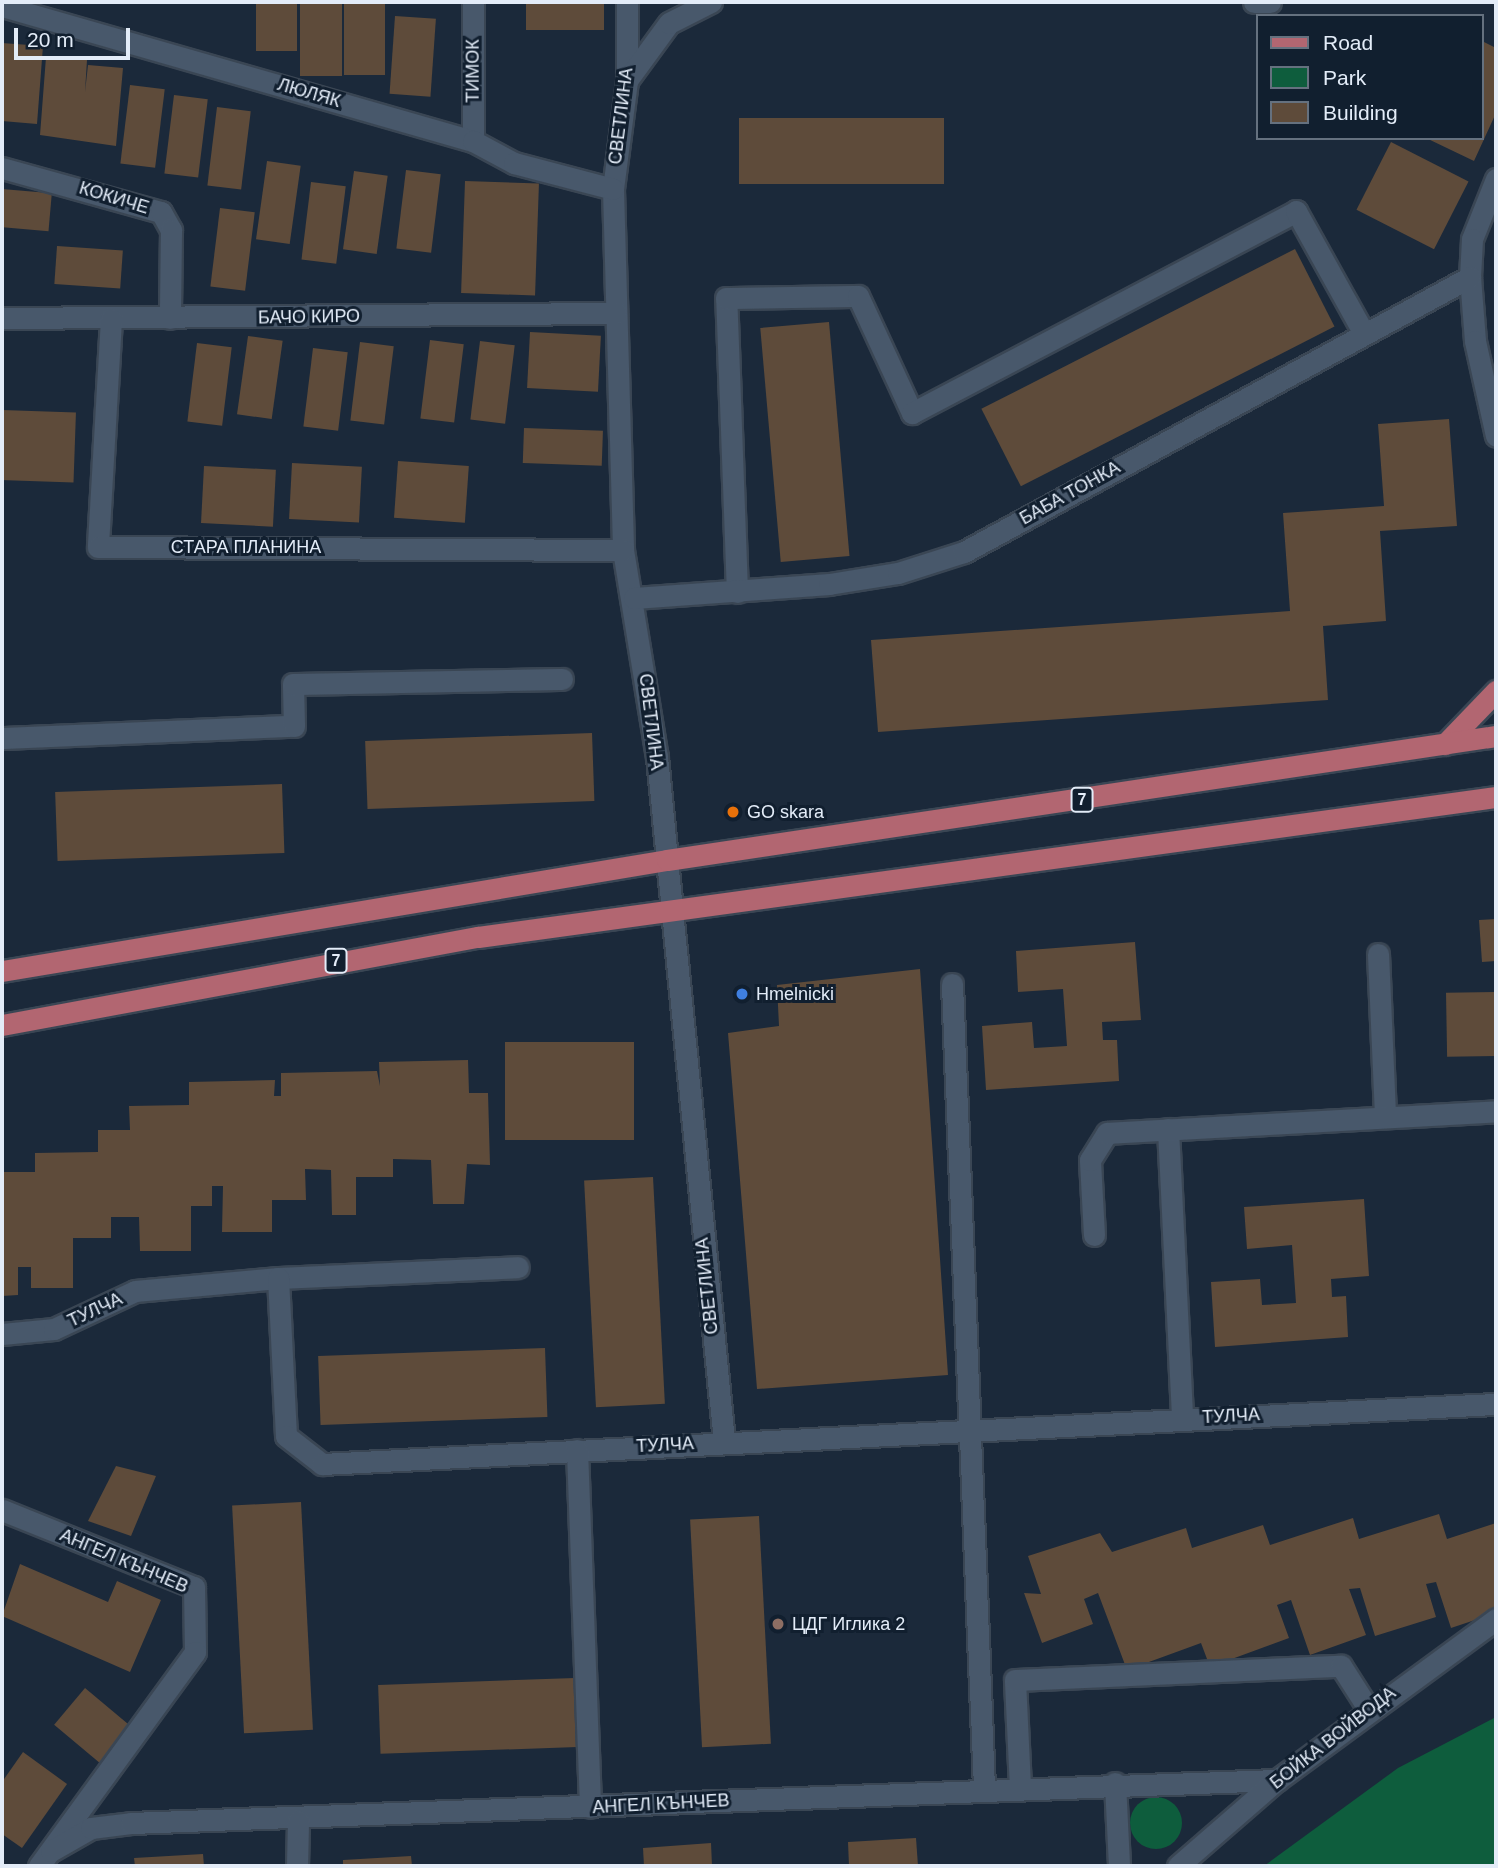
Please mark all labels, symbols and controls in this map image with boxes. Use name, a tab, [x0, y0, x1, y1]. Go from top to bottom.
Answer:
scale bar	[18, 14, 133, 58]
legend	[1256, 14, 1484, 140]
text: 20 m	[27, 28, 74, 51]
text: Road	[1323, 31, 1373, 54]
street label: ТИМОК	[462, 39, 484, 103]
street label: СВЕТЛИНА	[604, 66, 638, 166]
text: Park	[1323, 66, 1366, 89]
street label: ЛЮЛЯК	[275, 74, 343, 112]
text: Building	[1323, 101, 1398, 124]
street label: КОКИЧЕ	[77, 177, 151, 219]
street label: БАЧО КИРО	[258, 305, 360, 329]
street label: БАБА ТОНКА	[1016, 457, 1124, 529]
street label: СТАРА ПЛАНИНА	[171, 536, 321, 558]
street label: СВЕТЛИНА	[634, 672, 668, 772]
road number: 7	[1070, 788, 1094, 813]
place label: GO skara	[747, 801, 824, 823]
marker: GO skara	[725, 804, 741, 820]
road number: 7	[324, 948, 348, 973]
place label: Hmelnicki	[756, 983, 834, 1005]
marker: Hmelnicki	[734, 986, 750, 1002]
street label: СВЕТЛИНА	[691, 1236, 723, 1336]
street label: ТУЛЧА	[64, 1288, 126, 1332]
street label: ТУЛЧА	[1202, 1404, 1260, 1428]
street label: ТУЛЧА	[636, 1433, 694, 1457]
street label: АНГЕЛ КЪНЧЕВ	[57, 1524, 191, 1598]
place label: ЦДГ Иглика 2	[792, 1613, 905, 1635]
marker: ЦДГ Иглика 2	[770, 1616, 786, 1632]
street label: БОЙКА ВОЙВОДА	[1266, 1682, 1400, 1794]
street label: АНГЕЛ КЪНЧЕВ	[592, 1790, 730, 1818]

